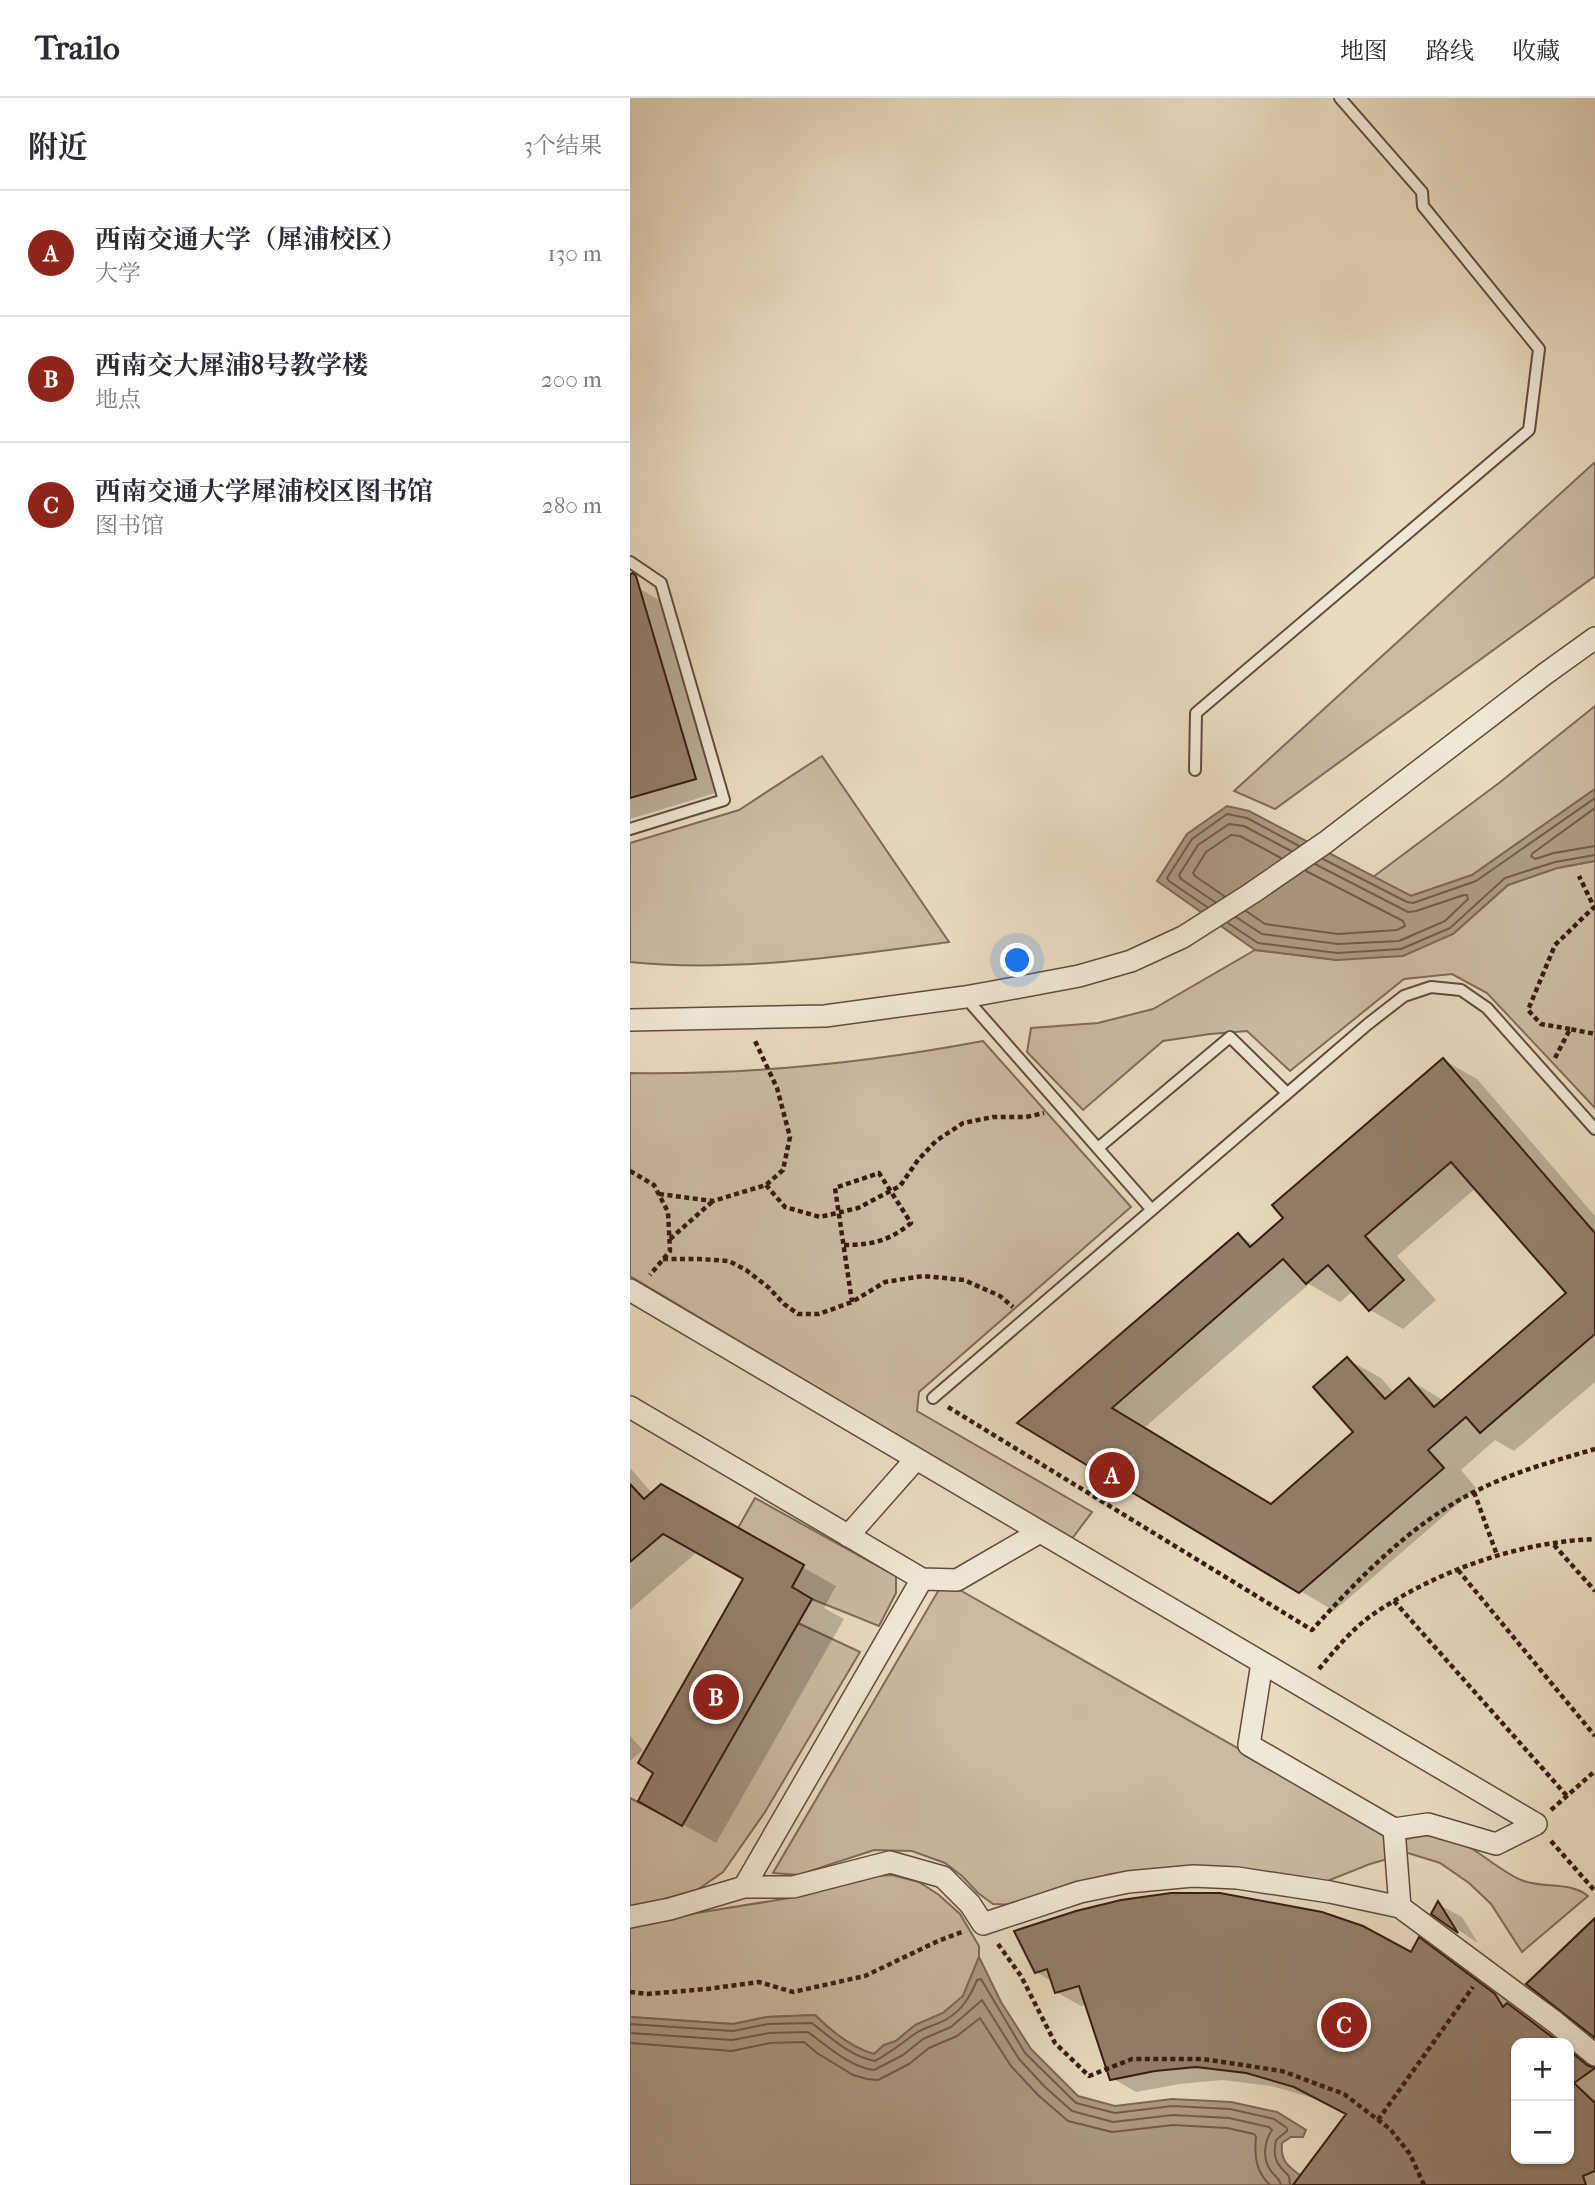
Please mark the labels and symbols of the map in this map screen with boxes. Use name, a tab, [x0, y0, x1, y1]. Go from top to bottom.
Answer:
your location	[1000, 943, 1034, 977]
pin: A	[1089, 1449, 1135, 1501]
pin: B	[693, 1671, 739, 1723]
pin: C	[1321, 1999, 1367, 2051]

